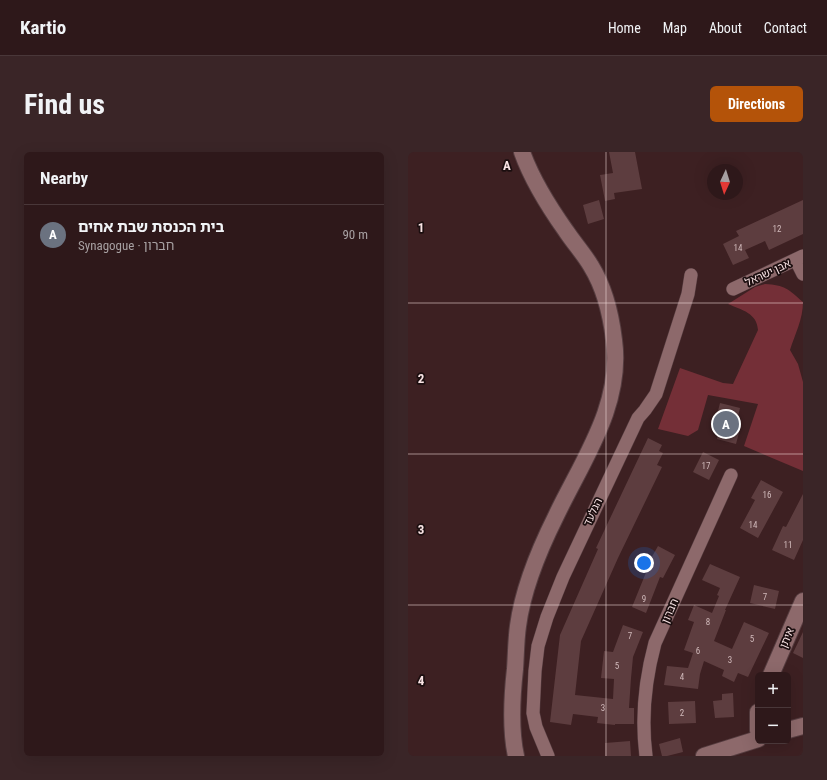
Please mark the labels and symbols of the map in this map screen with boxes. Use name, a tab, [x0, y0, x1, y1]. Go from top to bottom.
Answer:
text: A	[503, 158, 511, 173]
north arrow	[707, 164, 743, 200]
text: 1	[418, 220, 424, 235]
house number: 12	[773, 224, 782, 234]
house number: 14	[734, 243, 743, 253]
street label: אבן ישראל	[743, 257, 793, 289]
text: 2	[418, 371, 425, 386]
pin: A	[713, 409, 739, 439]
house number: 17	[702, 461, 711, 471]
house number: 16	[763, 490, 771, 500]
street label: הגלעד	[581, 496, 605, 528]
house number: 14	[749, 520, 758, 530]
text: 3	[418, 522, 424, 537]
house number: 11	[784, 540, 792, 550]
your location	[634, 553, 654, 573]
house number: 7	[763, 592, 768, 602]
house number: 9	[642, 594, 646, 604]
street label: חברון	[659, 596, 681, 626]
house number: 8	[706, 617, 710, 627]
street label: איתן	[777, 626, 797, 650]
house number: 7	[628, 631, 633, 641]
house number: 5	[750, 634, 755, 644]
house number: 6	[696, 646, 700, 656]
house number: 3	[728, 655, 732, 665]
house number: 5	[615, 661, 620, 671]
house number: 4	[680, 672, 685, 682]
text: 4	[418, 673, 425, 688]
house number: 3	[601, 703, 605, 713]
house number: 2	[680, 708, 685, 718]

